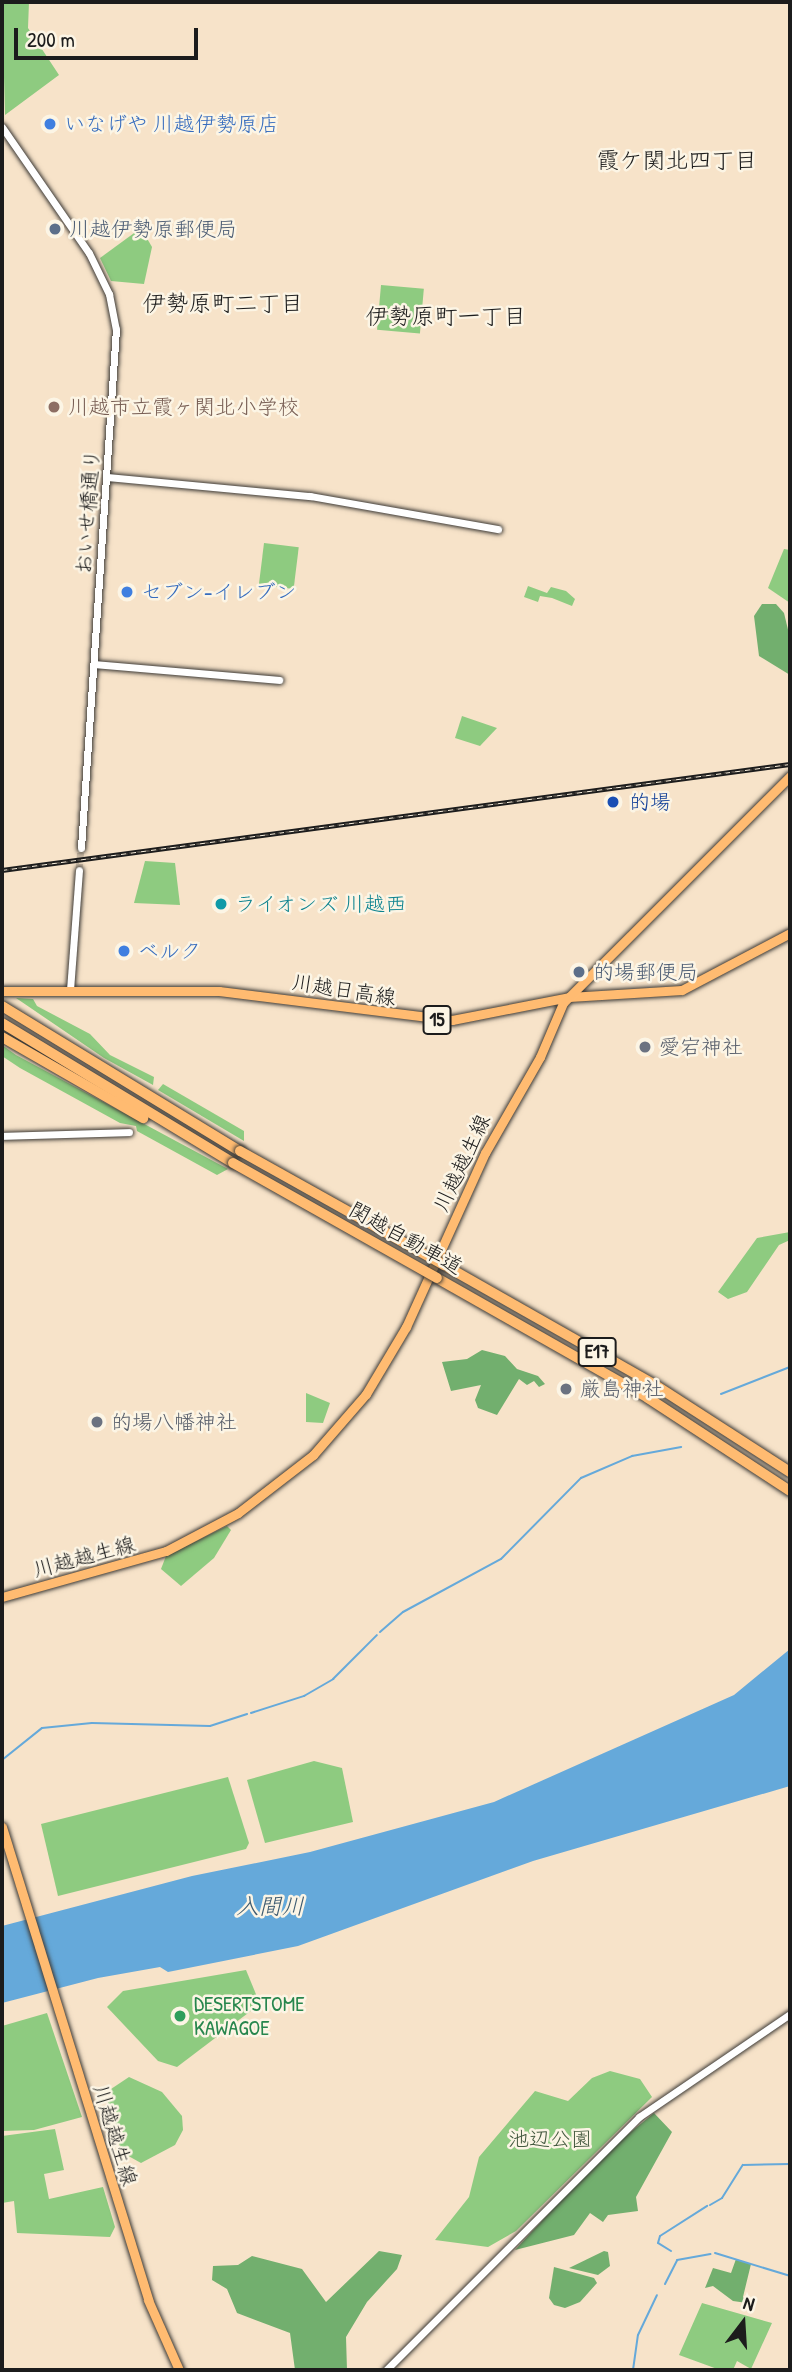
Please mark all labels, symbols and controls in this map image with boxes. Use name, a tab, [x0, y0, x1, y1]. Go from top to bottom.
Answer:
scale bar	[18, 14, 201, 58]
text: 200 m	[27, 25, 75, 54]
place label: いなげや 川越伊勢原店	[64, 111, 279, 137]
marker: いなげや 川越伊勢原店	[42, 116, 58, 132]
district label: 霞ケ関北四丁目	[597, 146, 757, 174]
place label: 川越伊勢原郵便局	[69, 216, 237, 242]
marker: 川越伊勢原郵便局	[47, 221, 63, 237]
district label: 伊勢原町二丁目	[143, 289, 303, 317]
district label: 伊勢原町一丁目	[366, 302, 526, 330]
place label: 川越市立霞ヶ関北小学校	[68, 394, 299, 420]
marker: 川越市立霞ヶ関北小学校	[46, 399, 62, 415]
street label: おいせ橋通り	[71, 448, 105, 576]
place label: セブン-イレブン	[141, 579, 296, 605]
marker: セブン-イレブン	[119, 584, 135, 600]
place label: 的場	[629, 789, 671, 815]
marker: 的場	[603, 792, 623, 812]
place label: ライオンズ 川越西	[235, 891, 408, 917]
marker: ライオンズ 川越西	[213, 896, 229, 912]
place label: ベルク	[138, 938, 201, 964]
marker: ベルク	[116, 943, 132, 959]
place label: 的場郵便局	[593, 959, 698, 985]
marker: 的場郵便局	[571, 964, 587, 980]
street label: 川越日高線	[290, 969, 398, 1011]
road number: 15	[421, 1004, 453, 1036]
place label: 愛宕神社	[659, 1034, 743, 1060]
marker: 愛宕神社	[637, 1039, 653, 1055]
street label: 川越越生線	[428, 1110, 496, 1216]
street label: 関越自動車道	[345, 1196, 467, 1280]
road number: E17	[576, 1336, 618, 1368]
place label: 厳島神社	[580, 1376, 664, 1402]
marker: 厳島神社	[558, 1381, 574, 1397]
place label: 的場八幡神社	[111, 1409, 237, 1435]
marker: 的場八幡神社	[89, 1414, 105, 1430]
street label: 川越越生線	[30, 1531, 138, 1583]
water label: 入間川	[236, 1892, 304, 1920]
place label: DESERTSTOME KAWAGOE	[194, 1991, 304, 2041]
marker: DESERTSTOME KAWAGOE	[172, 2008, 188, 2024]
street label: 川越越生線	[88, 2081, 142, 2189]
park label: 池辺公園	[508, 2126, 592, 2152]
north arrow	[708, 2288, 778, 2358]
text: N	[740, 2289, 758, 2317]

